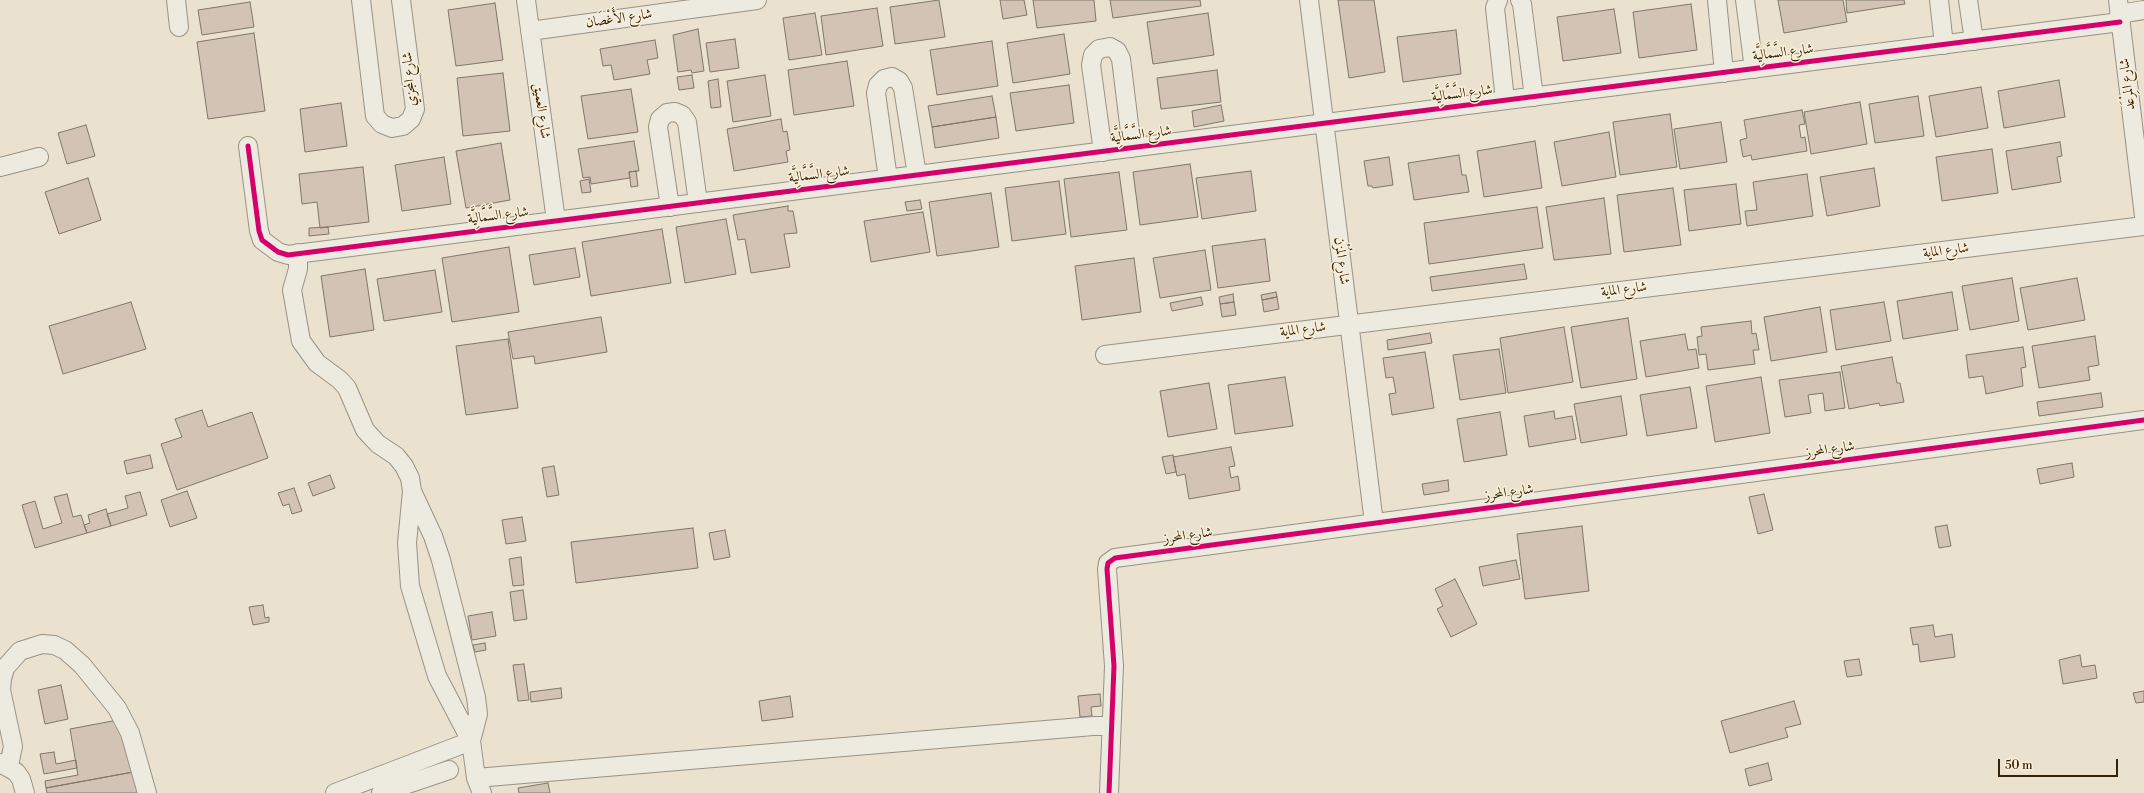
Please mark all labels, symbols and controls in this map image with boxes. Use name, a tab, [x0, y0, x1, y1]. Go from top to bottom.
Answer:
street label: شارع الأَغْصَان	[585, 6, 653, 32]
street label: شارع السَّمَّالِيَّة	[1751, 41, 1815, 65]
street label: شارع المجزي	[399, 51, 421, 107]
street label: شارع المِرْعَد	[2116, 57, 2140, 111]
street label: شارع العميق	[529, 82, 553, 140]
street label: شارع السَّمَّالِيَّة	[1430, 82, 1494, 106]
street label: شارع السَّمَّالِيَّة	[1109, 123, 1173, 147]
street label: شارع السَّمَّالِيَّة	[787, 163, 851, 187]
street label: شارع السَّمَّالِيَّة	[466, 204, 530, 228]
street label: شارع المُزْن	[1330, 236, 1352, 286]
street label: شارع الماية	[1922, 240, 1970, 262]
street label: شارع الماية	[1600, 279, 1648, 301]
street label: شارع الماية	[1279, 319, 1327, 341]
street label: شارع المحرز	[1804, 438, 1856, 462]
street label: شارع المحرز	[1483, 481, 1535, 505]
street label: شارع المحرز	[1162, 524, 1214, 548]
scale bar	[2000, 751, 2120, 777]
text: 50 m	[2005, 758, 2033, 773]

